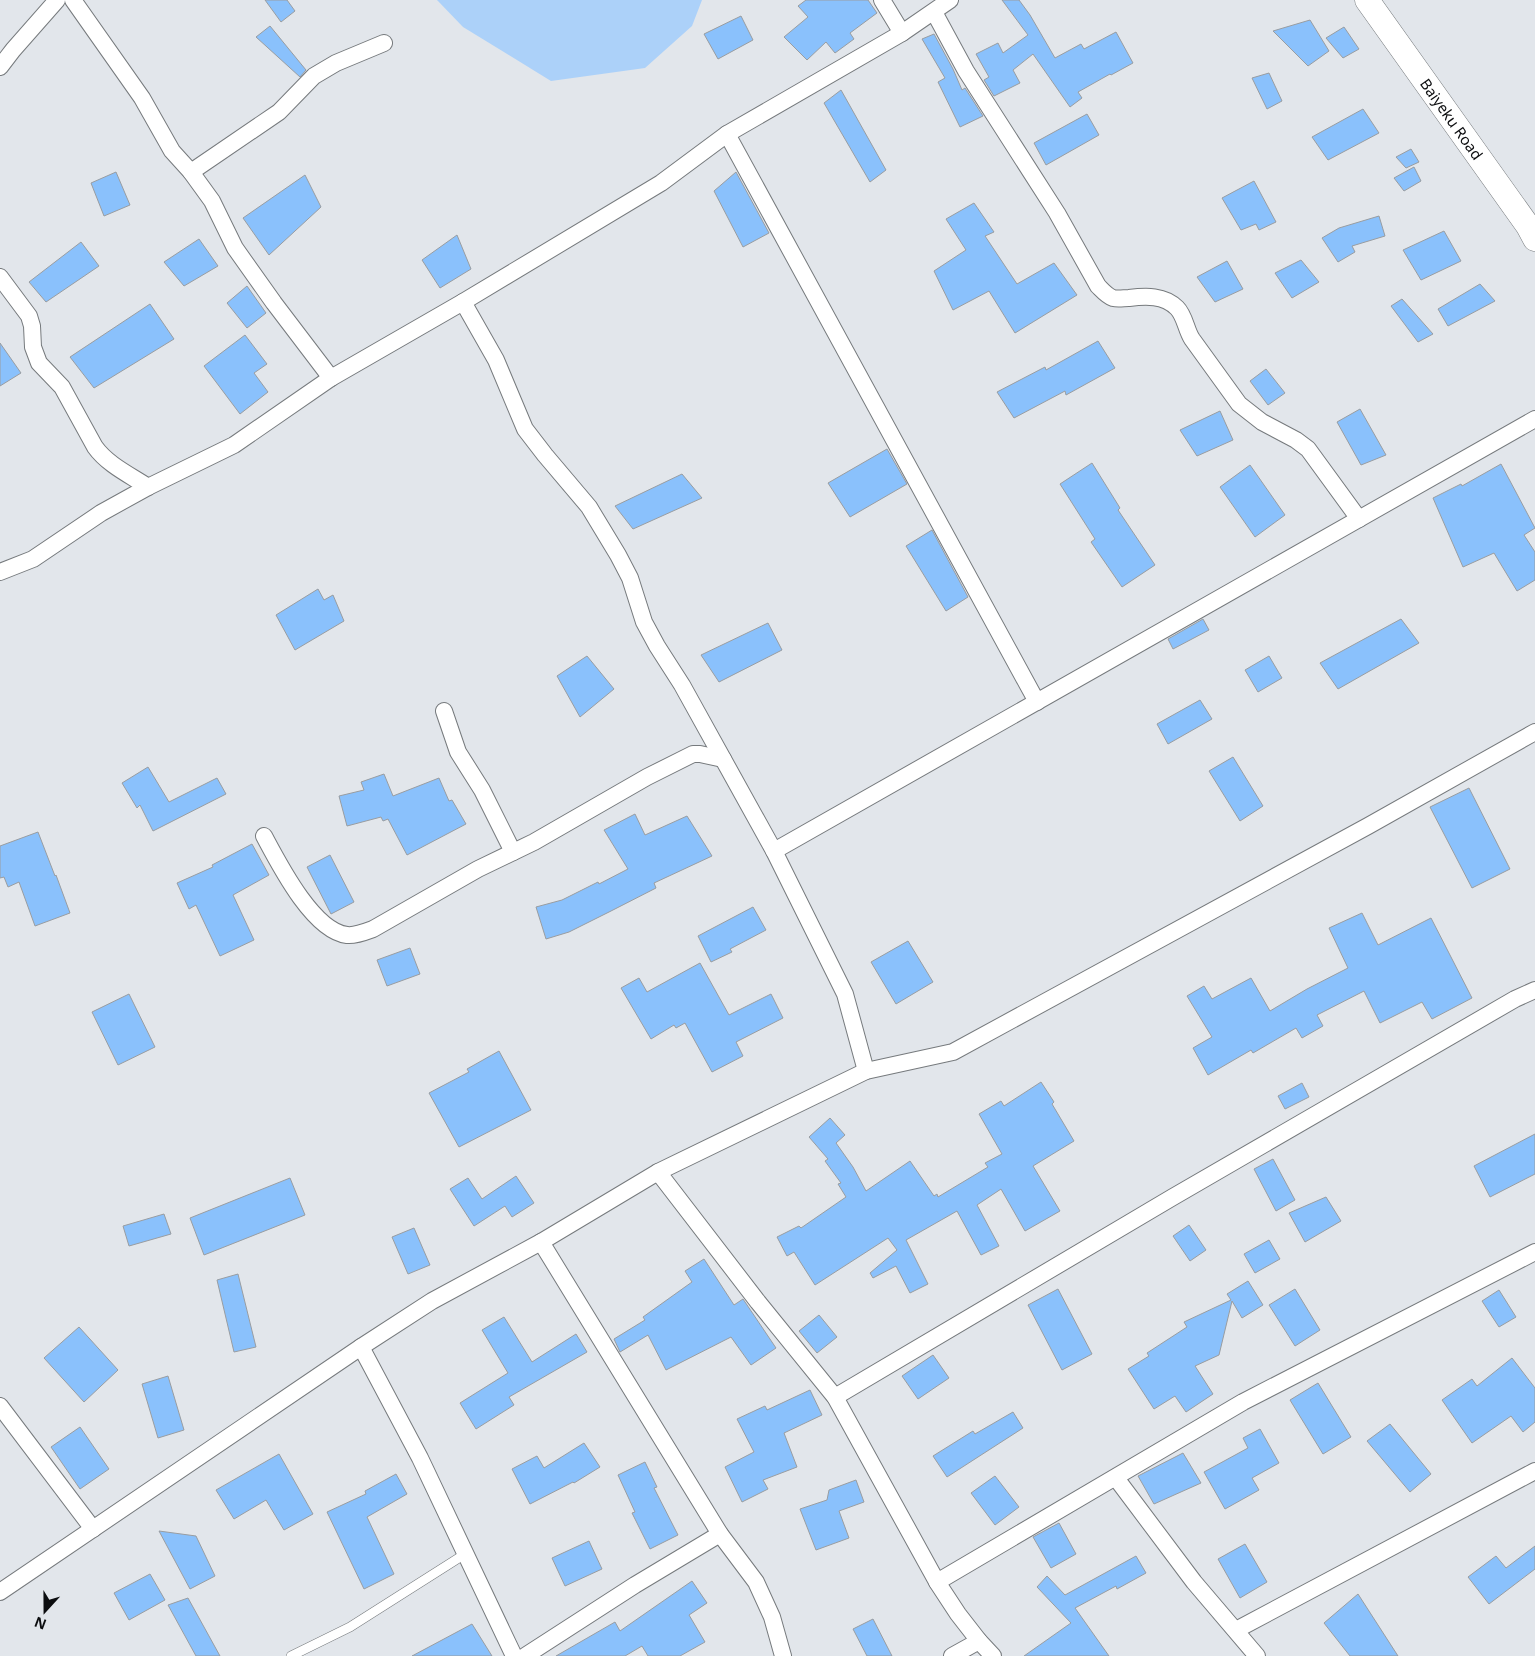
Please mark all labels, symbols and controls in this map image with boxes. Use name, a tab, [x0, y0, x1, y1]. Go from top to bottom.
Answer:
street label: Baiyeku Road	[1416, 74, 1488, 164]
north arrow	[20, 1586, 70, 1636]
text: N	[31, 1613, 49, 1635]

